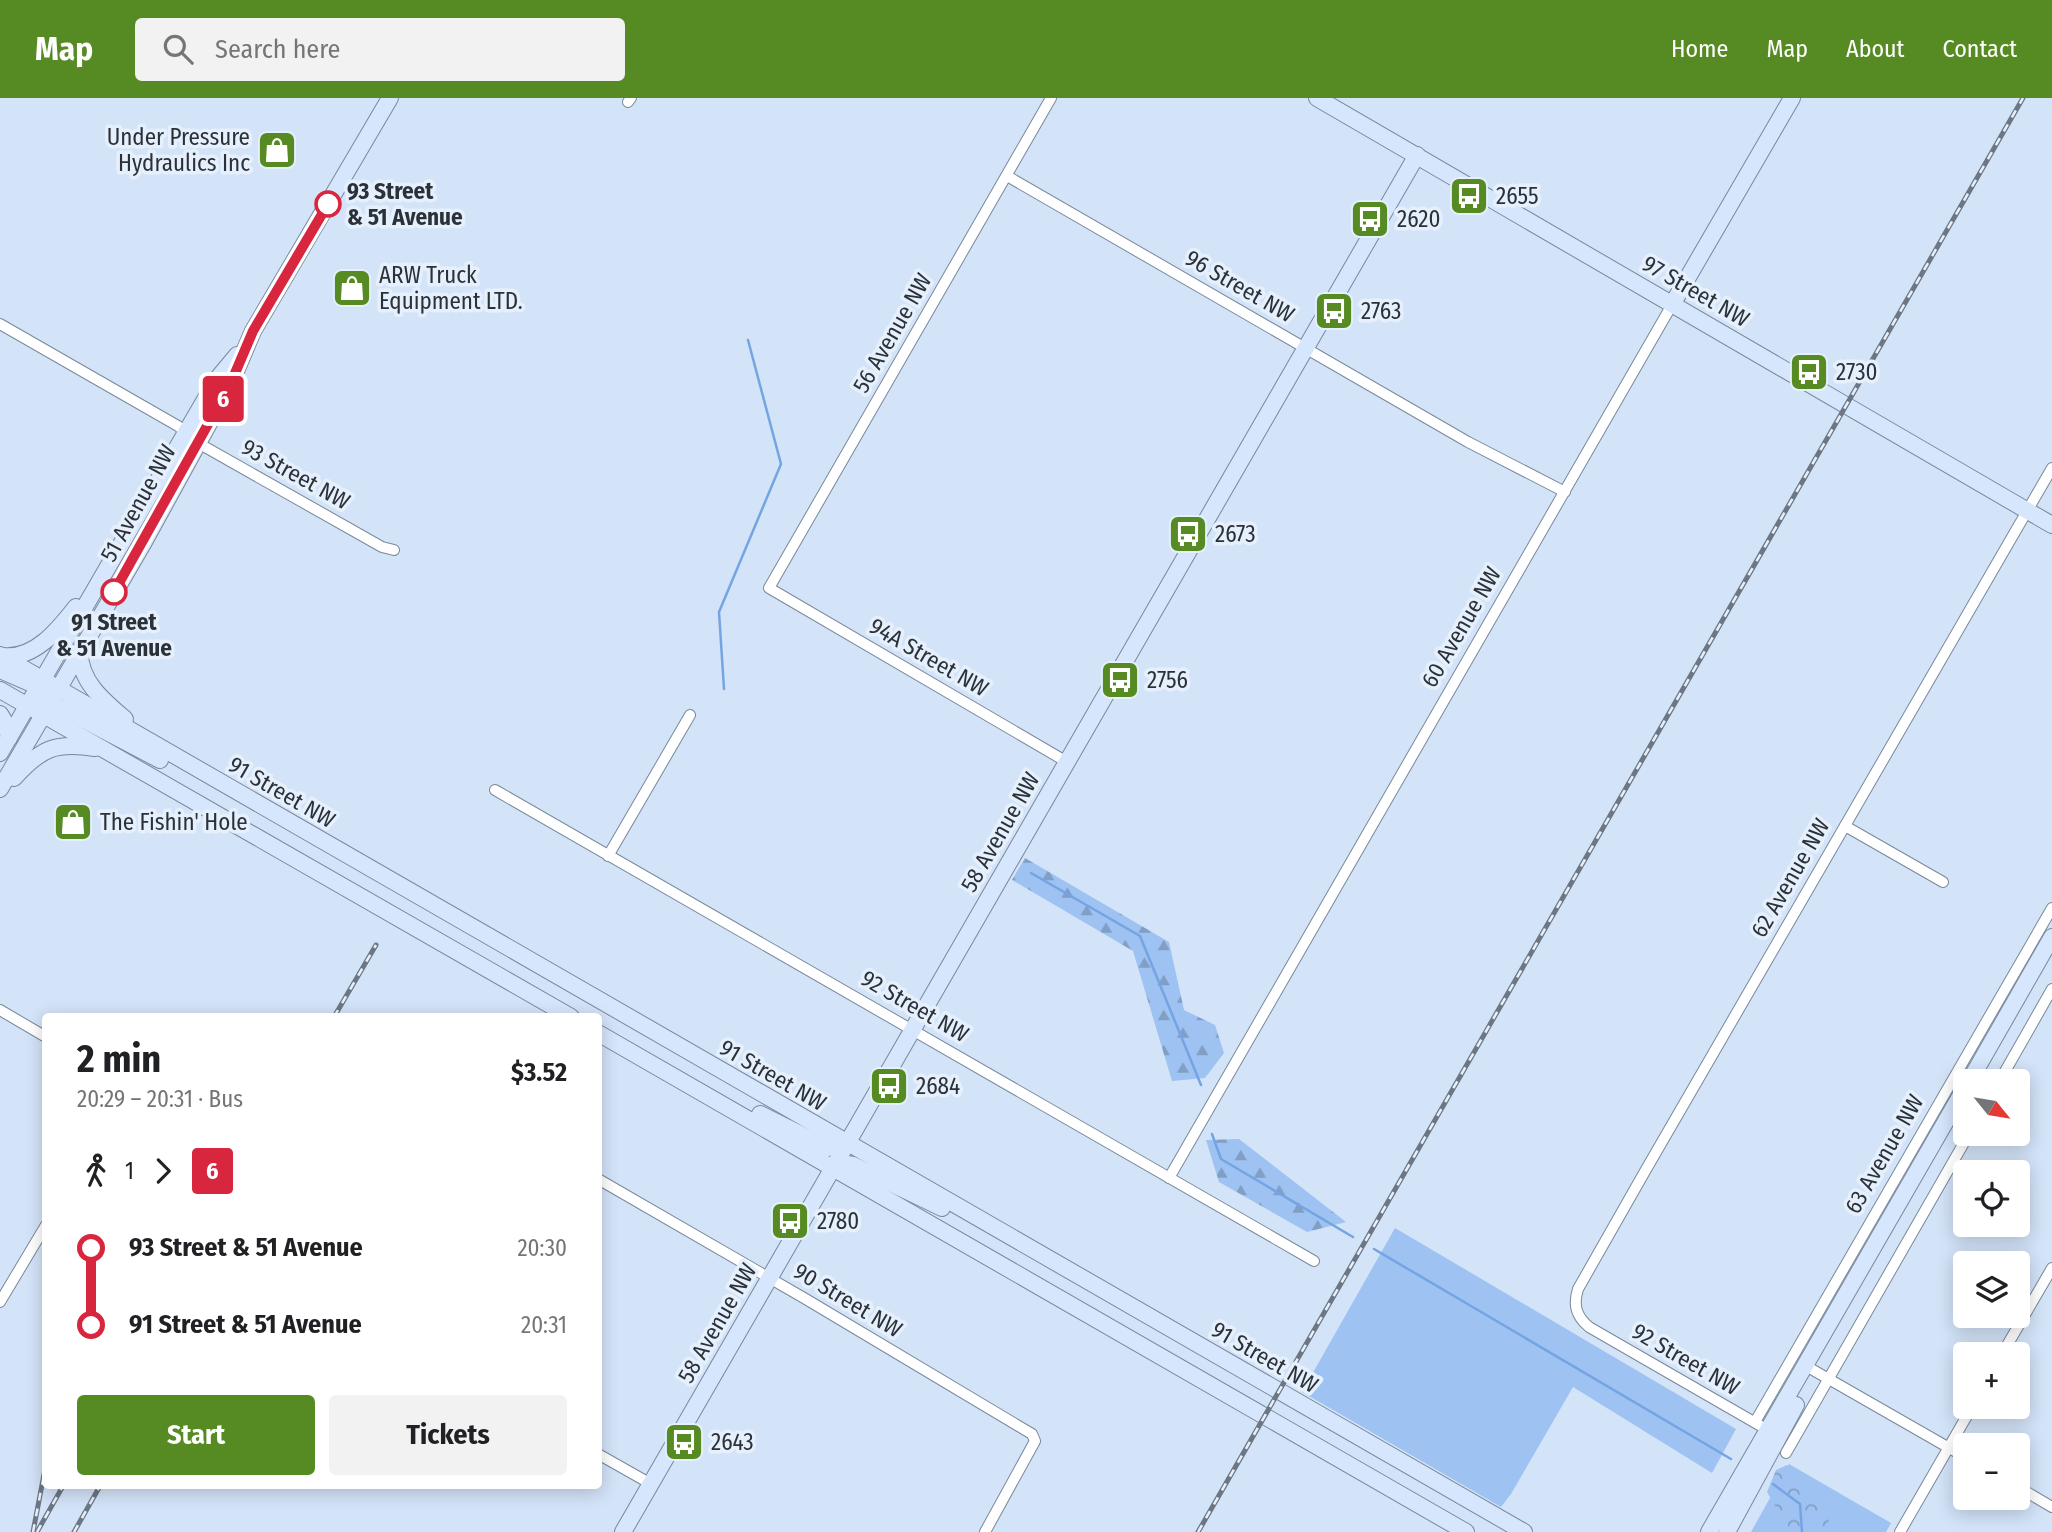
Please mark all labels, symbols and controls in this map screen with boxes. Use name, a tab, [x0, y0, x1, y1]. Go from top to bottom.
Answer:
search box	[135, 18, 625, 81]
text: Map	[35, 29, 93, 69]
icon: search	[159, 30, 197, 68]
text: Search here	[215, 34, 340, 65]
text: Home	[1671, 35, 1728, 63]
text: Map	[1766, 35, 1808, 63]
text: About	[1846, 35, 1904, 63]
text: Contact	[1942, 35, 2017, 63]
place label: Under Pressure Hydraulics Inc	[107, 123, 250, 177]
shop icon: Under Pressure Hydraulics Inc	[256, 129, 298, 171]
bus stop icon: 2655	[1448, 175, 1490, 217]
place label: 93 Street & 51 Avenue	[347, 177, 463, 231]
place label: 2655	[1496, 182, 1538, 210]
marker: 93 Street & 51 Avenue	[315, 191, 341, 217]
bus stop icon: 2620	[1349, 198, 1391, 240]
place label: 2620	[1397, 205, 1440, 233]
street label: 96 Street NW	[1181, 244, 1299, 328]
street label: 97 Street NW	[1638, 249, 1754, 333]
place label: ARW Truck Equipment LTD.	[379, 261, 523, 315]
shop icon: ARW Truck Equipment LTD.	[331, 267, 373, 309]
street label: 56 Avenue NW	[847, 268, 937, 398]
bus stop icon: 2763	[1313, 290, 1355, 332]
place label: 2763	[1361, 297, 1401, 325]
bus stop icon: 2730	[1788, 351, 1830, 393]
place label: 2730	[1836, 358, 1878, 386]
line badge: 6	[200, 376, 246, 422]
text: 6	[217, 385, 229, 413]
street label: 93 Street NW	[237, 433, 355, 515]
street label: 51 Avenue NW	[94, 440, 182, 566]
bus stop icon: 2673	[1167, 513, 1209, 555]
place label: 2673	[1215, 520, 1256, 548]
street label: 60 Avenue NW	[1415, 562, 1507, 692]
marker: 91 Street & 51 Avenue	[101, 579, 127, 605]
place label: 91 Street & 51 Avenue	[56, 608, 172, 662]
street label: 94A Street NW	[865, 612, 993, 702]
bus stop icon: 2756	[1099, 659, 1141, 701]
place label: 2756	[1147, 666, 1188, 694]
street label: 91 Street NW	[224, 750, 340, 834]
street label: 58 Avenue NW	[955, 767, 1045, 897]
shop icon: The Fishin' Hole	[52, 801, 94, 843]
place label: The Fishin' Hole	[100, 808, 248, 836]
street label: 62 Avenue NW	[1745, 814, 1835, 942]
street label: 92 Street NW	[856, 964, 974, 1048]
street label: 91 Street NW	[715, 1033, 831, 1117]
text: 2 min	[77, 1036, 161, 1082]
text: $3.52	[511, 1057, 567, 1088]
bus stop icon: 2684	[868, 1065, 910, 1107]
north arrow	[1953, 1069, 2030, 1146]
map controls	[1953, 1069, 2030, 1510]
place label: 2684	[916, 1072, 960, 1100]
text: 20:29 – 20:31 · Bus	[77, 1085, 243, 1113]
street label: 63 Avenue NW	[1839, 1090, 1929, 1218]
icon: walk	[77, 1152, 115, 1190]
icon: forward	[144, 1152, 182, 1190]
text: 1	[125, 1157, 134, 1185]
text: 6	[206, 1157, 219, 1185]
button: locate	[1953, 1160, 2030, 1237]
bus stop icon: 2780	[769, 1200, 811, 1242]
place label: 2780	[817, 1207, 859, 1235]
text: 93 Street & 51 Avenue	[129, 1232, 363, 1263]
text: 20:30	[517, 1234, 567, 1262]
button: layers	[1953, 1251, 2030, 1328]
street label: 90 Street NW	[789, 1257, 907, 1343]
street label: 58 Avenue NW	[672, 1258, 762, 1388]
text: 91 Street & 51 Avenue	[129, 1309, 362, 1340]
text: 20:31	[521, 1311, 567, 1339]
street label: 91 Street NW	[1207, 1315, 1323, 1399]
street label: 92 Street NW	[1627, 1317, 1745, 1401]
button: +	[1953, 1342, 2030, 1419]
button: Start	[77, 1395, 315, 1475]
button: Tickets	[329, 1395, 567, 1475]
bus stop icon: 2643	[663, 1421, 705, 1463]
place label: 2643	[711, 1428, 754, 1456]
button: −	[1953, 1433, 2030, 1510]

